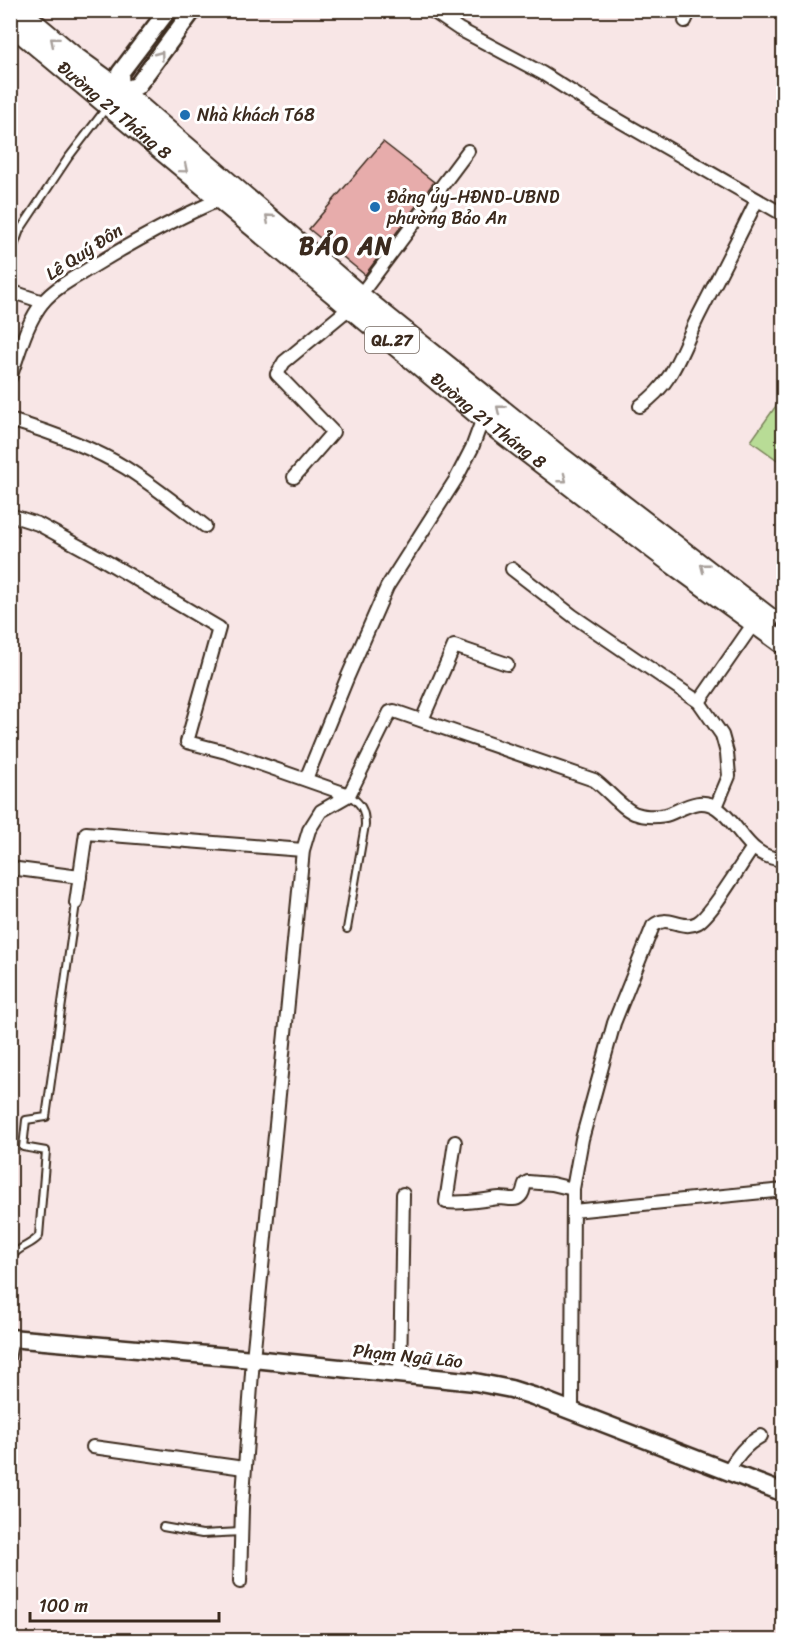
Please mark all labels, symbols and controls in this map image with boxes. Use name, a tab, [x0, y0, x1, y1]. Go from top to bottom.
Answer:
one-way arrow	[50, 37, 61, 48]
one-way arrow	[153, 51, 164, 62]
street label: Đường 21 Tháng 8	[50, 52, 179, 168]
place label: Nhà khách T68	[197, 99, 315, 131]
marker: Nhà khách T68	[178, 108, 192, 122]
one-way arrow	[177, 161, 188, 172]
place label: Đảng ủy-HĐND-UBND phường Bảo An	[386, 181, 560, 234]
marker: Đảng ủy-HĐND-UBND phường Bảo An	[368, 200, 382, 214]
one-way arrow	[265, 214, 276, 225]
street label: Lê Quý Đôn	[39, 215, 130, 289]
district label: BẢO AN	[299, 225, 393, 267]
road number: QL.27	[365, 327, 419, 353]
street label: Đường 21 Tháng 8	[423, 364, 554, 477]
one-way arrow	[496, 405, 507, 416]
one-way arrow	[556, 471, 567, 482]
one-way arrow	[700, 564, 711, 575]
street label: Phạm Ngũ Lão	[351, 1334, 465, 1378]
scale bar	[30, 1585, 219, 1623]
text: 100 m	[39, 1590, 88, 1622]

